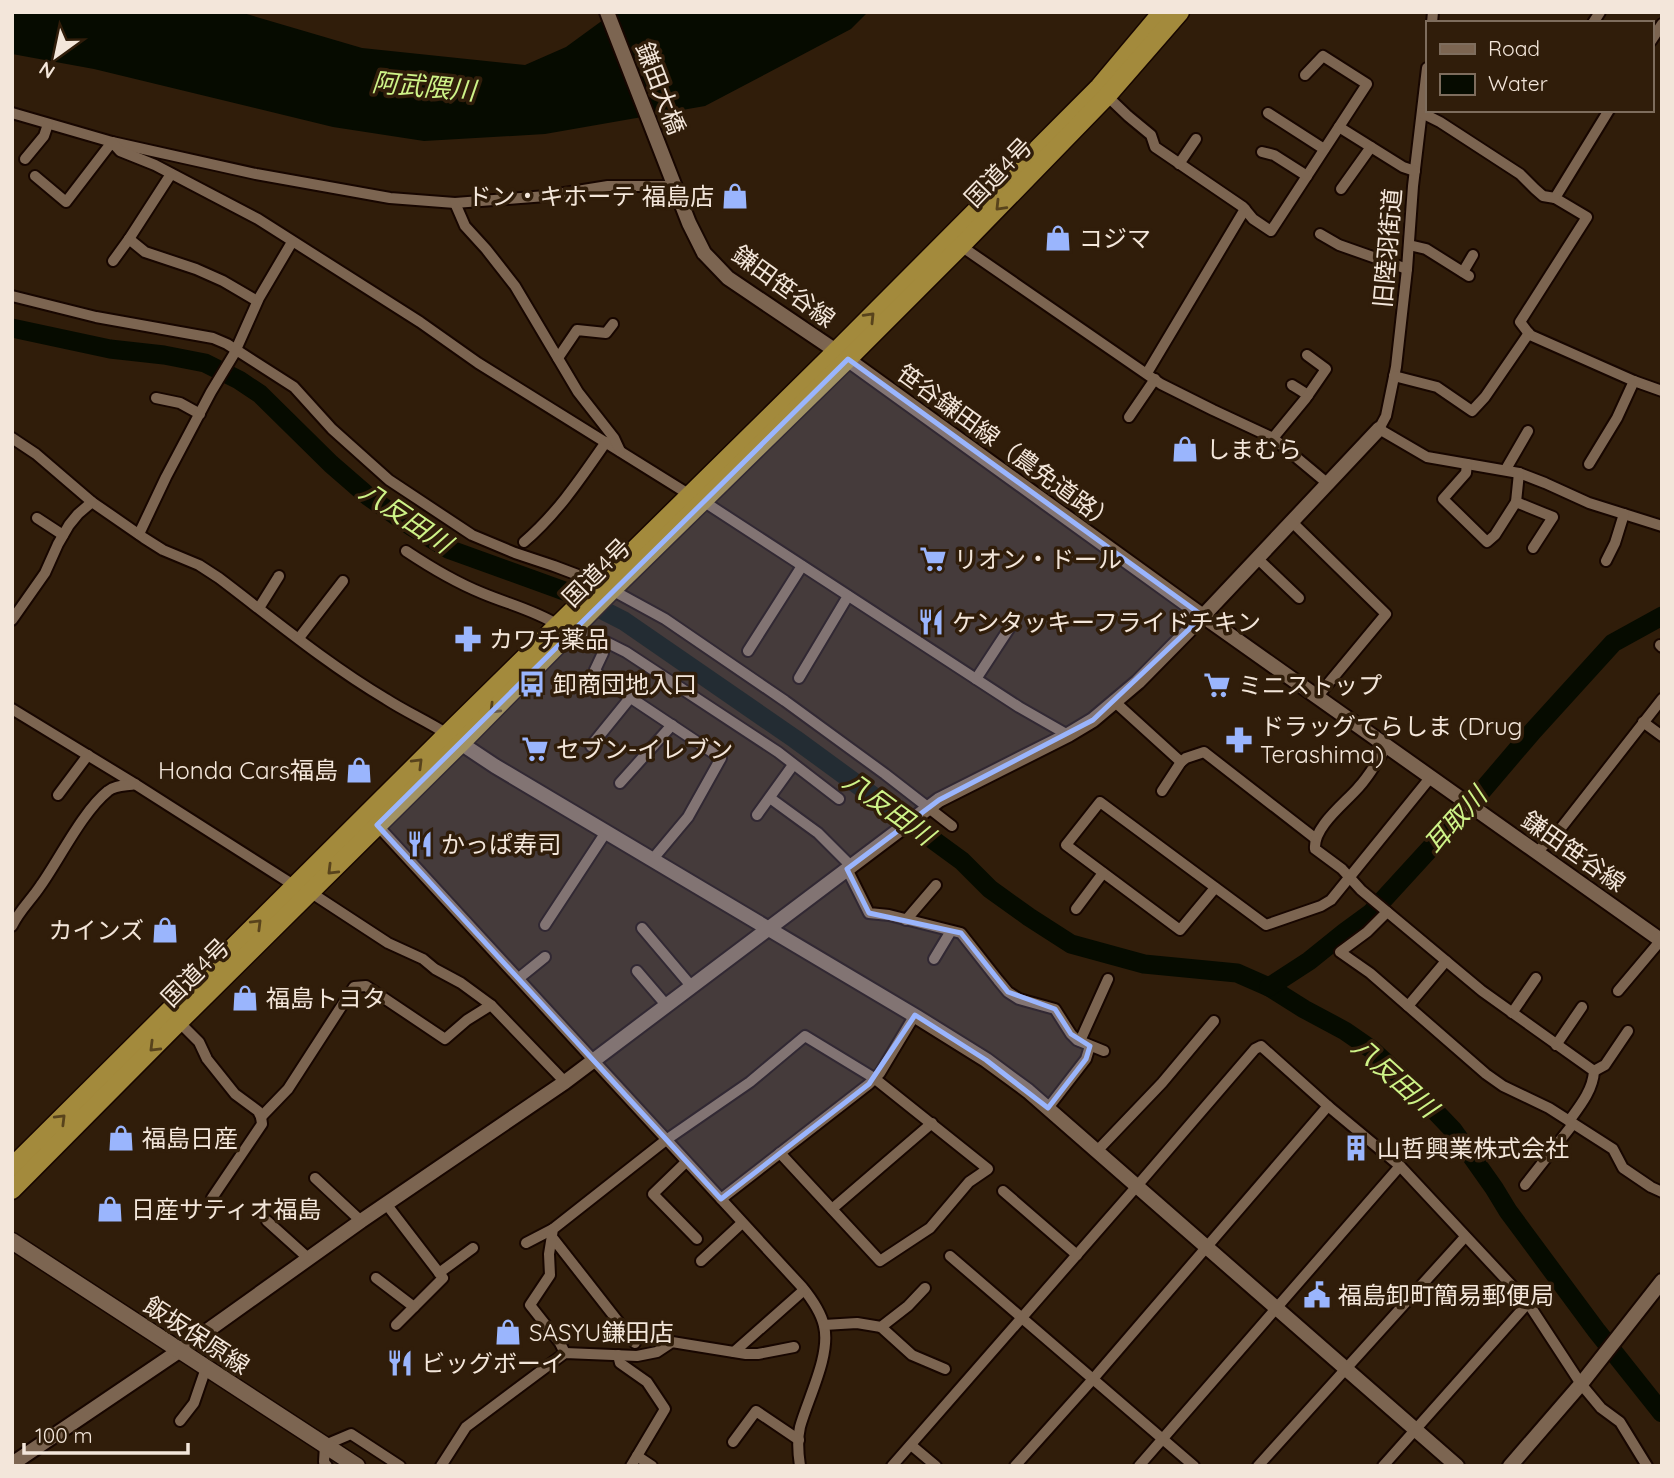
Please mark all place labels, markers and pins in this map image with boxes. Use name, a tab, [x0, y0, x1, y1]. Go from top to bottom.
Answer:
place label: ドン・キホーテ 福島店	[467, 181, 714, 211]
shop icon: ドン・キホーテ 福島店	[720, 181, 750, 211]
shop icon: コジマ	[1043, 223, 1073, 253]
place label: コジマ	[1079, 223, 1151, 253]
shop icon: しまむら	[1170, 434, 1200, 464]
place label: しまむら	[1206, 434, 1302, 464]
supermarket icon: リオン・ドール	[918, 544, 948, 574]
place label: リオン・ドール	[954, 544, 1122, 574]
restaurant icon: ケンタッキーフライドチキン	[916, 607, 946, 637]
place label: ケンタッキーフライドチキン	[952, 607, 1261, 637]
pharmacy icon: カワチ薬品	[453, 624, 483, 654]
place label: カワチ薬品	[489, 624, 609, 654]
bus stop icon: 卸商団地入口	[517, 669, 547, 699]
place label: 卸商団地入口	[553, 669, 697, 699]
supermarket icon: ミニストップ	[1202, 670, 1232, 700]
place label: ミニストップ	[1238, 670, 1382, 700]
place label: ドラッグてらしま (Drug Terashima)	[1260, 711, 1522, 769]
pharmacy icon: ドラッグてらしま (Drug Terashima)	[1224, 725, 1254, 755]
supermarket icon: セブン-イレブン	[520, 734, 550, 764]
place label: セブン-イレブン	[556, 734, 733, 764]
place label: Honda Cars福島	[158, 755, 338, 785]
shop icon: Honda Cars福島	[344, 755, 374, 785]
restaurant icon: かっぱ寿司	[405, 829, 435, 859]
place label: かっぱ寿司	[441, 829, 561, 859]
place label: カインズ	[48, 915, 144, 945]
shop icon: カインズ	[150, 915, 180, 945]
shop icon: 福島トヨタ	[230, 983, 260, 1013]
place label: 福島トヨタ	[266, 983, 386, 1013]
shop icon: 福島日産	[106, 1123, 136, 1153]
place label: 福島日産	[142, 1123, 238, 1153]
building icon: 山哲興業株式会社	[1341, 1133, 1371, 1163]
place label: 山哲興業株式会社	[1377, 1133, 1569, 1163]
shop icon: 日産サティオ福島	[95, 1194, 125, 1224]
place label: 日産サティオ福島	[131, 1194, 322, 1224]
public building icon: 福島卸町簡易郵便局	[1302, 1280, 1332, 1310]
place label: 福島卸町簡易郵便局	[1338, 1280, 1554, 1310]
shop icon: SASYU鎌田店	[493, 1317, 523, 1347]
place label: SASYU鎌田店	[529, 1317, 673, 1347]
restaurant icon: ビッグボーイ	[385, 1348, 415, 1378]
place label: ビッグボーイ	[421, 1348, 565, 1378]

